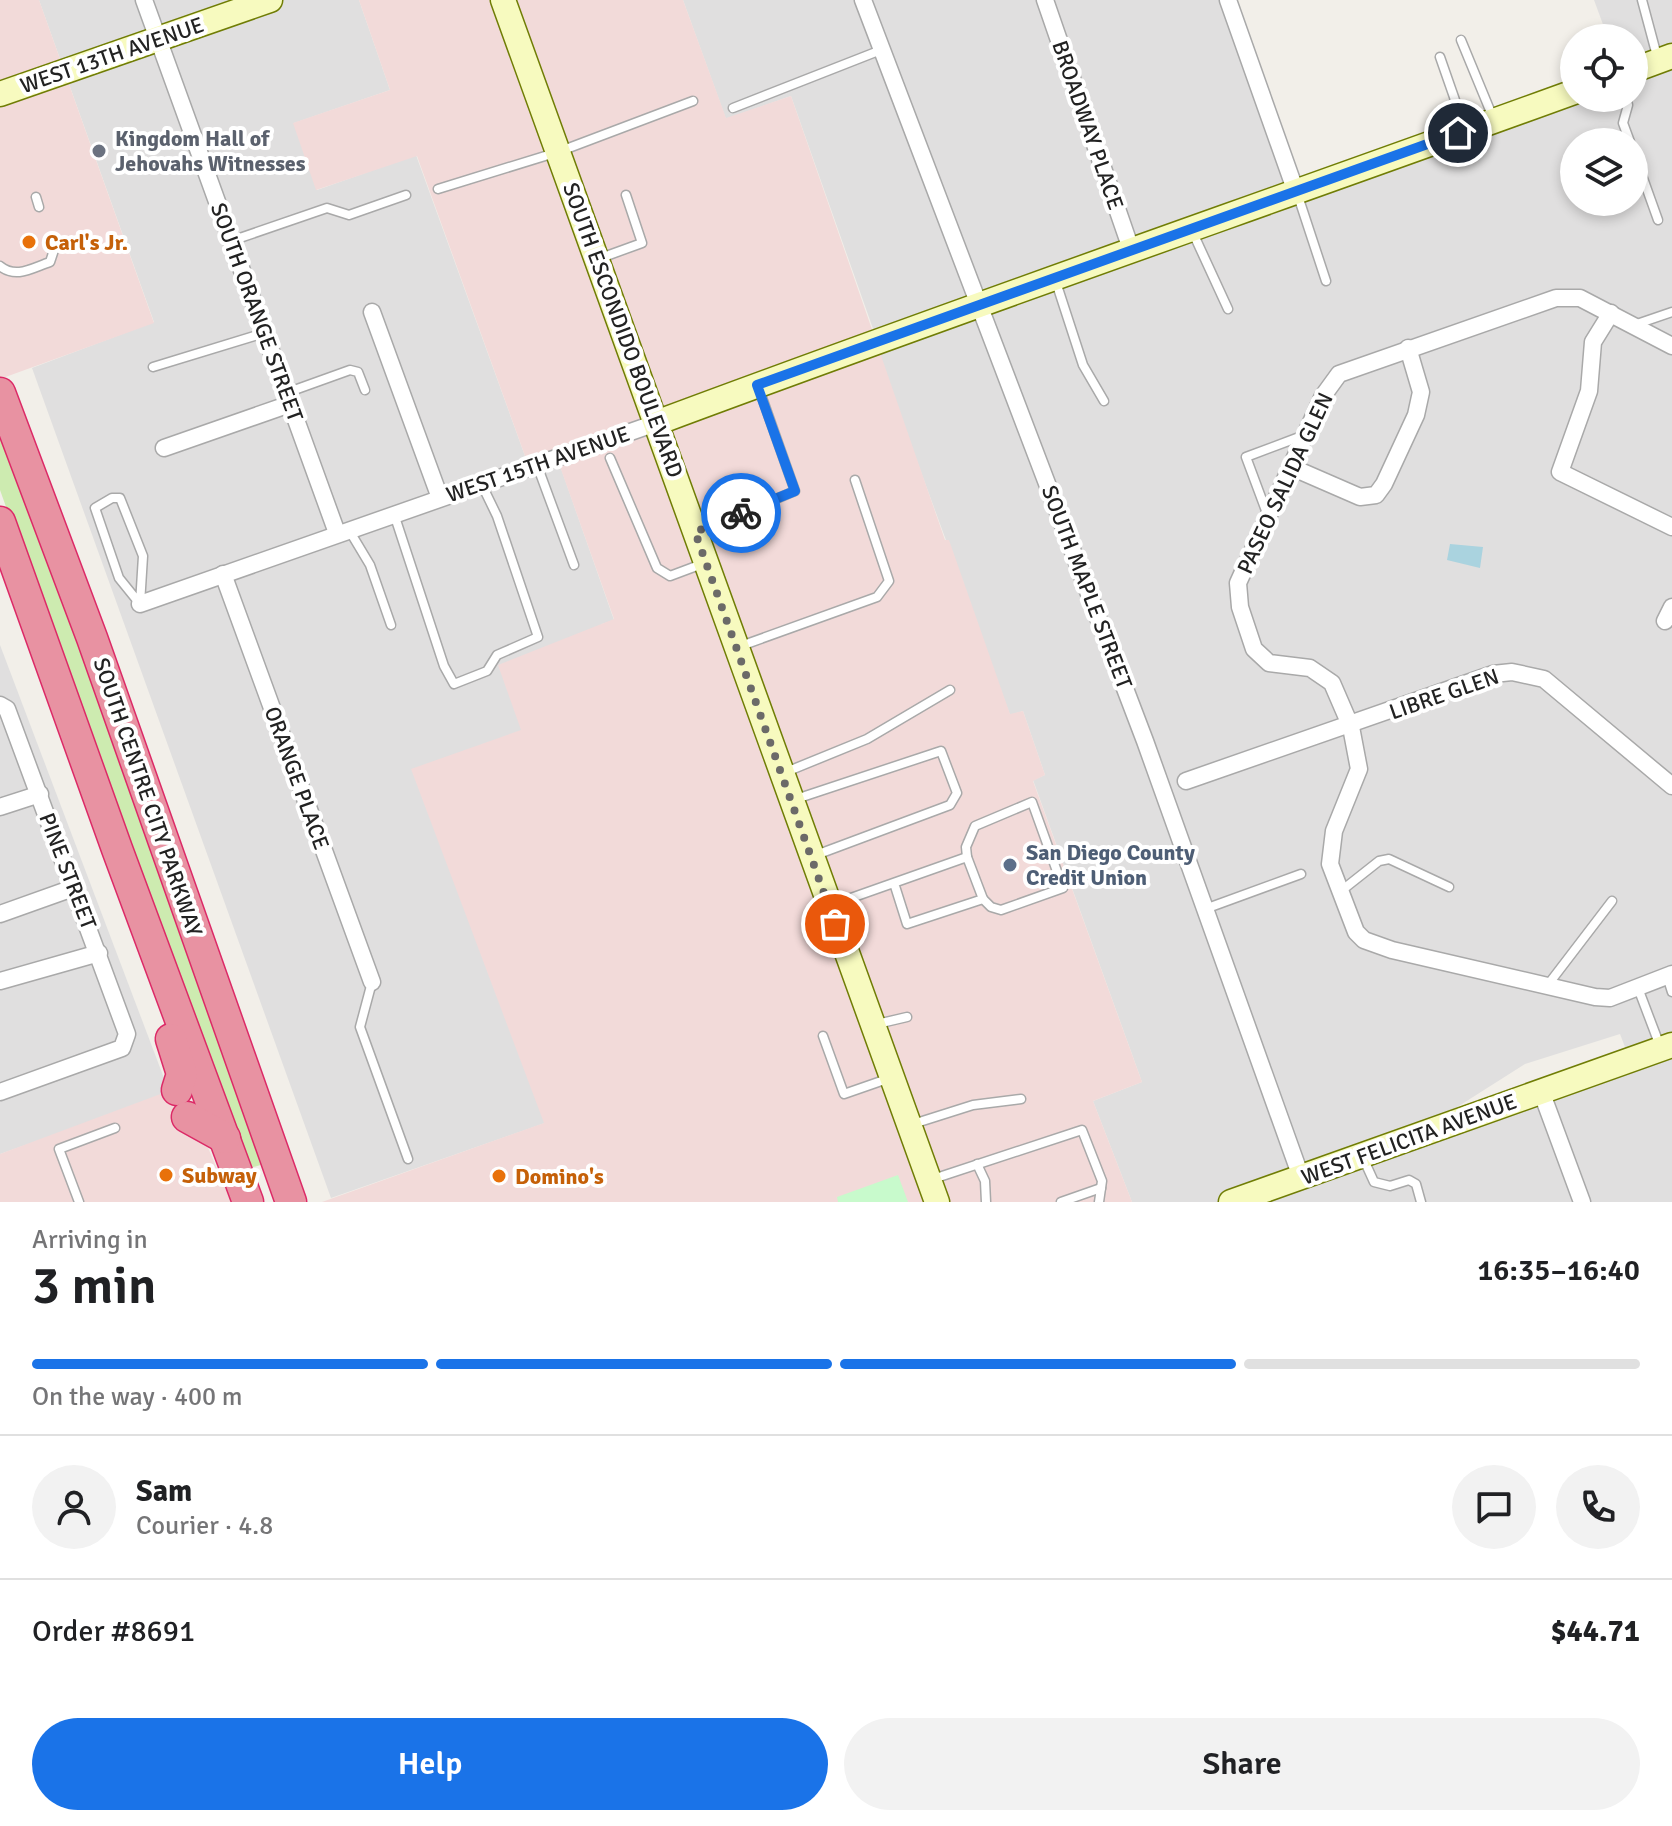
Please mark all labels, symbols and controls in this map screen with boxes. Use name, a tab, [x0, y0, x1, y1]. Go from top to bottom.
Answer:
street label: WEST 13TH AVENUE	[17, 11, 207, 99]
map controls	[1560, 24, 1648, 216]
button: locate	[1560, 24, 1648, 112]
street label: BROADWAY PLACE	[1046, 37, 1130, 213]
pin	[1424, 99, 1492, 167]
icon: home	[1436, 111, 1480, 155]
place label: Kingdom Hall of Jehovahs Witnesses	[115, 125, 306, 177]
button: layers	[1560, 128, 1648, 216]
marker: Kingdom Hall of Jehovahs Witnesses	[90, 142, 108, 160]
street label: SOUTH ESCONDIDO BOULEVARD	[557, 179, 689, 481]
street label: SOUTH ORANGE STREET	[205, 199, 309, 425]
place label: Carl's Jr.	[45, 229, 128, 256]
marker: Carl's Jr.	[20, 233, 38, 251]
street label: PASEO SALIDA GLEN	[1231, 388, 1339, 578]
street label: WEST 15TH AVENUE	[443, 420, 633, 508]
courier	[701, 473, 781, 553]
street label: SOUTH MAPLE STREET	[1036, 482, 1138, 693]
icon: bike	[719, 491, 763, 535]
street label: SOUTH CENTRE CITY PARKWAY	[88, 654, 208, 940]
street label: LIBRE GLEN	[1386, 663, 1502, 725]
street label: ORANGE PLACE	[259, 703, 335, 853]
street label: PINE STREET	[33, 809, 103, 933]
place label: San Diego County Credit Union	[1026, 839, 1195, 891]
marker: San Diego County Credit Union	[1001, 856, 1019, 874]
pin	[801, 890, 869, 958]
icon: bag	[813, 902, 857, 946]
street label: WEST FELICITA AVENUE	[1298, 1087, 1520, 1191]
place label: Subway	[182, 1162, 257, 1189]
place label: Domino's	[515, 1163, 604, 1190]
marker: Subway	[157, 1166, 175, 1184]
marker: Domino's	[490, 1167, 508, 1185]
text: Arriving in	[32, 1224, 148, 1256]
text: 16:35–16:40	[1477, 1252, 1640, 1289]
text: 3 min	[32, 1254, 157, 1318]
text: On the way · 400 m	[32, 1381, 242, 1413]
button: person	[32, 1465, 116, 1549]
button: chat	[1452, 1465, 1536, 1549]
button: phone	[1556, 1465, 1640, 1549]
text: Sam	[136, 1473, 192, 1510]
text: Courier · 4.8	[136, 1510, 273, 1542]
text: Order #8691	[32, 1613, 195, 1650]
text: $44.71	[1550, 1613, 1640, 1650]
button: Help	[32, 1718, 828, 1810]
button: Share	[844, 1718, 1640, 1810]

